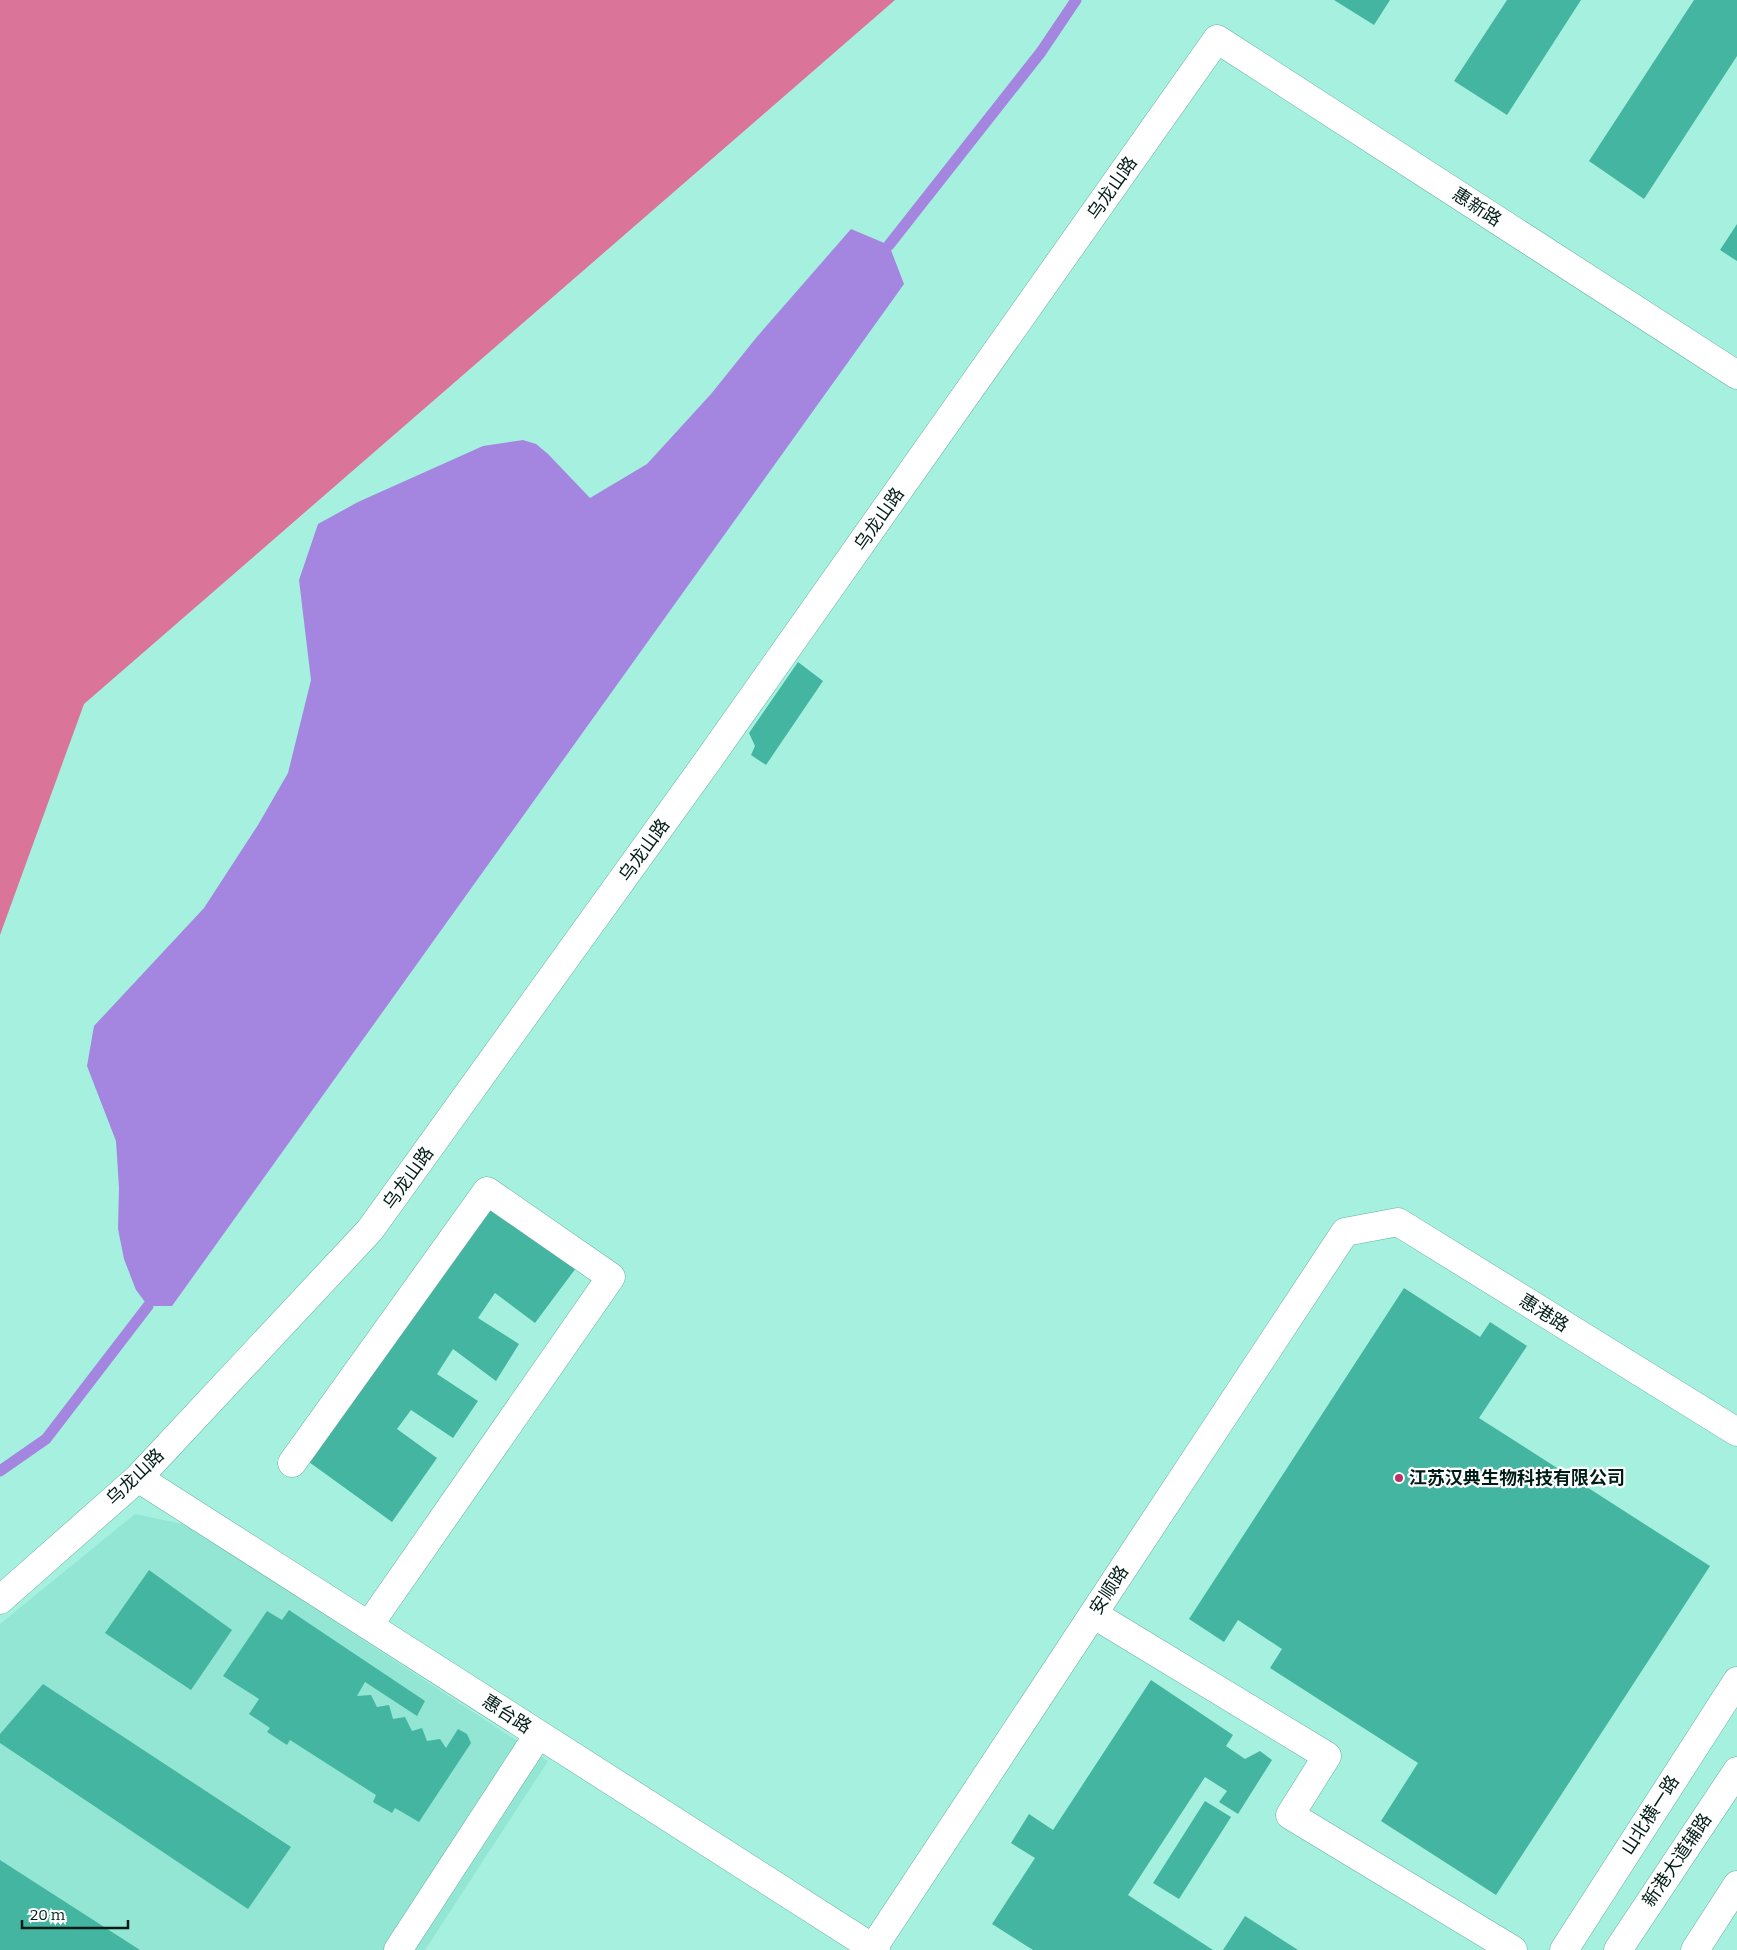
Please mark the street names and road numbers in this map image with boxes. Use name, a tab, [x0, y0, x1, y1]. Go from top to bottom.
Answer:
street label: 乌龙山路	[1082, 152, 1142, 224]
street label: 惠新路	[1448, 183, 1506, 231]
street label: 乌龙山路	[849, 483, 909, 555]
street label: 乌龙山路	[614, 814, 674, 886]
street label: 乌龙山路	[378, 1142, 438, 1214]
street label: 惠港路	[1515, 1289, 1573, 1337]
street label: 乌龙山路	[101, 1444, 169, 1510]
street label: 安顺路	[1085, 1561, 1133, 1619]
street label: 惠台路	[478, 1690, 536, 1738]
street label: 山北横一路	[1616, 1771, 1684, 1859]
street label: 新港大道辅路	[1638, 1809, 1716, 1911]

